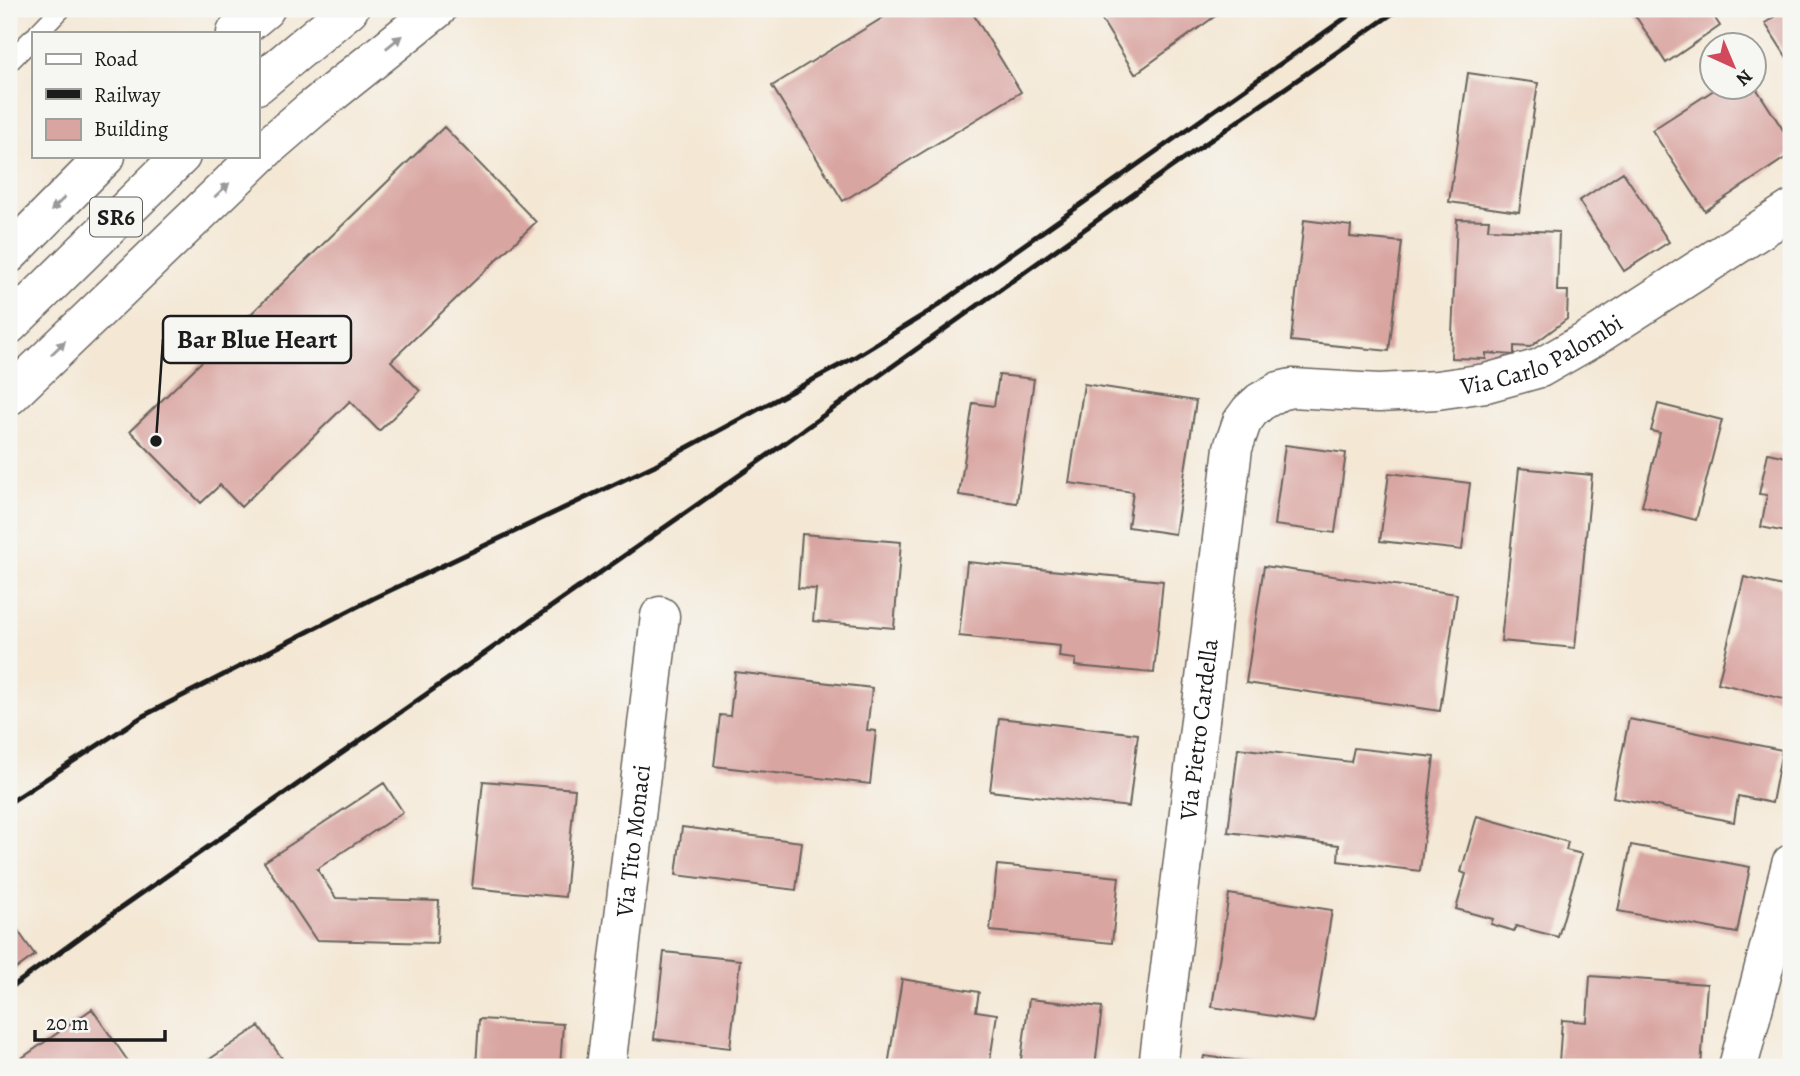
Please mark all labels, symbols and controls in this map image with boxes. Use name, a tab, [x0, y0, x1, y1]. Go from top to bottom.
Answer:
legend	[32, 32, 259, 158]
north arrow	[1699, 32, 1769, 102]
one-way arrow	[386, 35, 403, 50]
text: Road	[94, 45, 138, 73]
text: N	[1730, 63, 1758, 92]
text: Railway	[94, 81, 161, 109]
text: Building	[94, 115, 169, 143]
one-way arrow	[213, 183, 230, 199]
one-way arrow	[49, 196, 66, 213]
road number: SR6	[90, 198, 142, 236]
street label: Via Carlo Palombi	[1457, 307, 1629, 403]
callout: Bar Blue Heart	[163, 316, 351, 363]
text: Bar Blue Heart	[177, 322, 338, 357]
one-way arrow	[49, 341, 66, 357]
street label: Via Pietro Cardella	[1172, 636, 1226, 823]
street label: Via Tito Monaci	[608, 763, 658, 920]
scale bar	[35, 999, 164, 1043]
text: 20 m	[46, 1009, 89, 1037]

